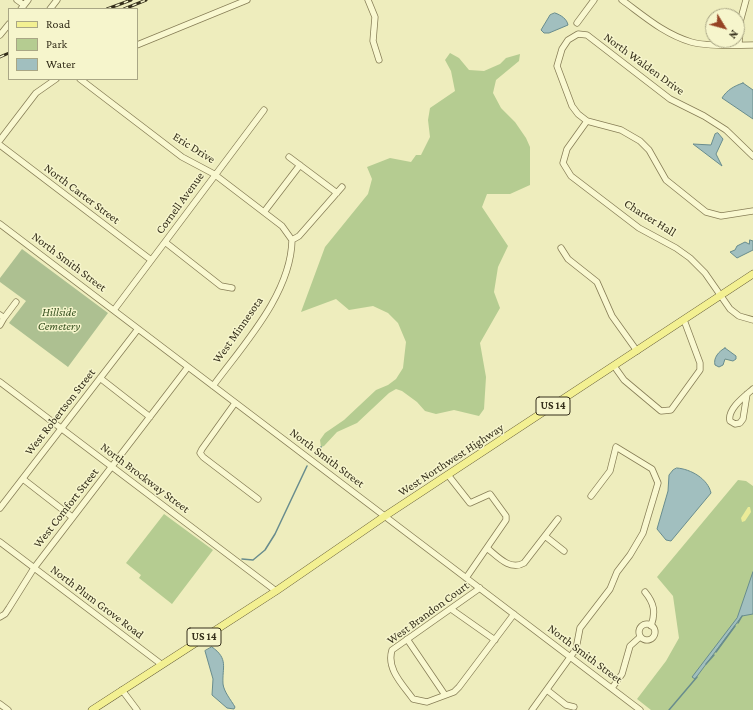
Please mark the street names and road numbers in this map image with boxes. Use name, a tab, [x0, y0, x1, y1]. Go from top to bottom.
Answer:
street label: North Walden Drive	[601, 30, 687, 98]
street label: Eric Drive	[170, 129, 218, 167]
street label: North Carter Street	[41, 161, 123, 227]
street label: Cornell Avenue	[153, 169, 207, 237]
street label: Charter Hall	[621, 196, 679, 240]
street label: North Smith Street	[29, 229, 109, 295]
street label: West Minnesota	[210, 294, 266, 366]
street label: West Robertson Street	[22, 366, 98, 458]
road number: US 14	[536, 397, 570, 415]
street label: West Northwest Highway	[395, 420, 507, 500]
street label: North Smith Street	[287, 425, 367, 491]
street label: North Brockway Street	[98, 440, 192, 516]
street label: West Comfort Street	[30, 465, 102, 551]
street label: North Plum Grove Road	[48, 562, 146, 642]
street label: West Brandon Court	[384, 578, 472, 648]
street label: North Smith Street	[545, 621, 625, 687]
road number: US 14	[187, 628, 221, 646]

